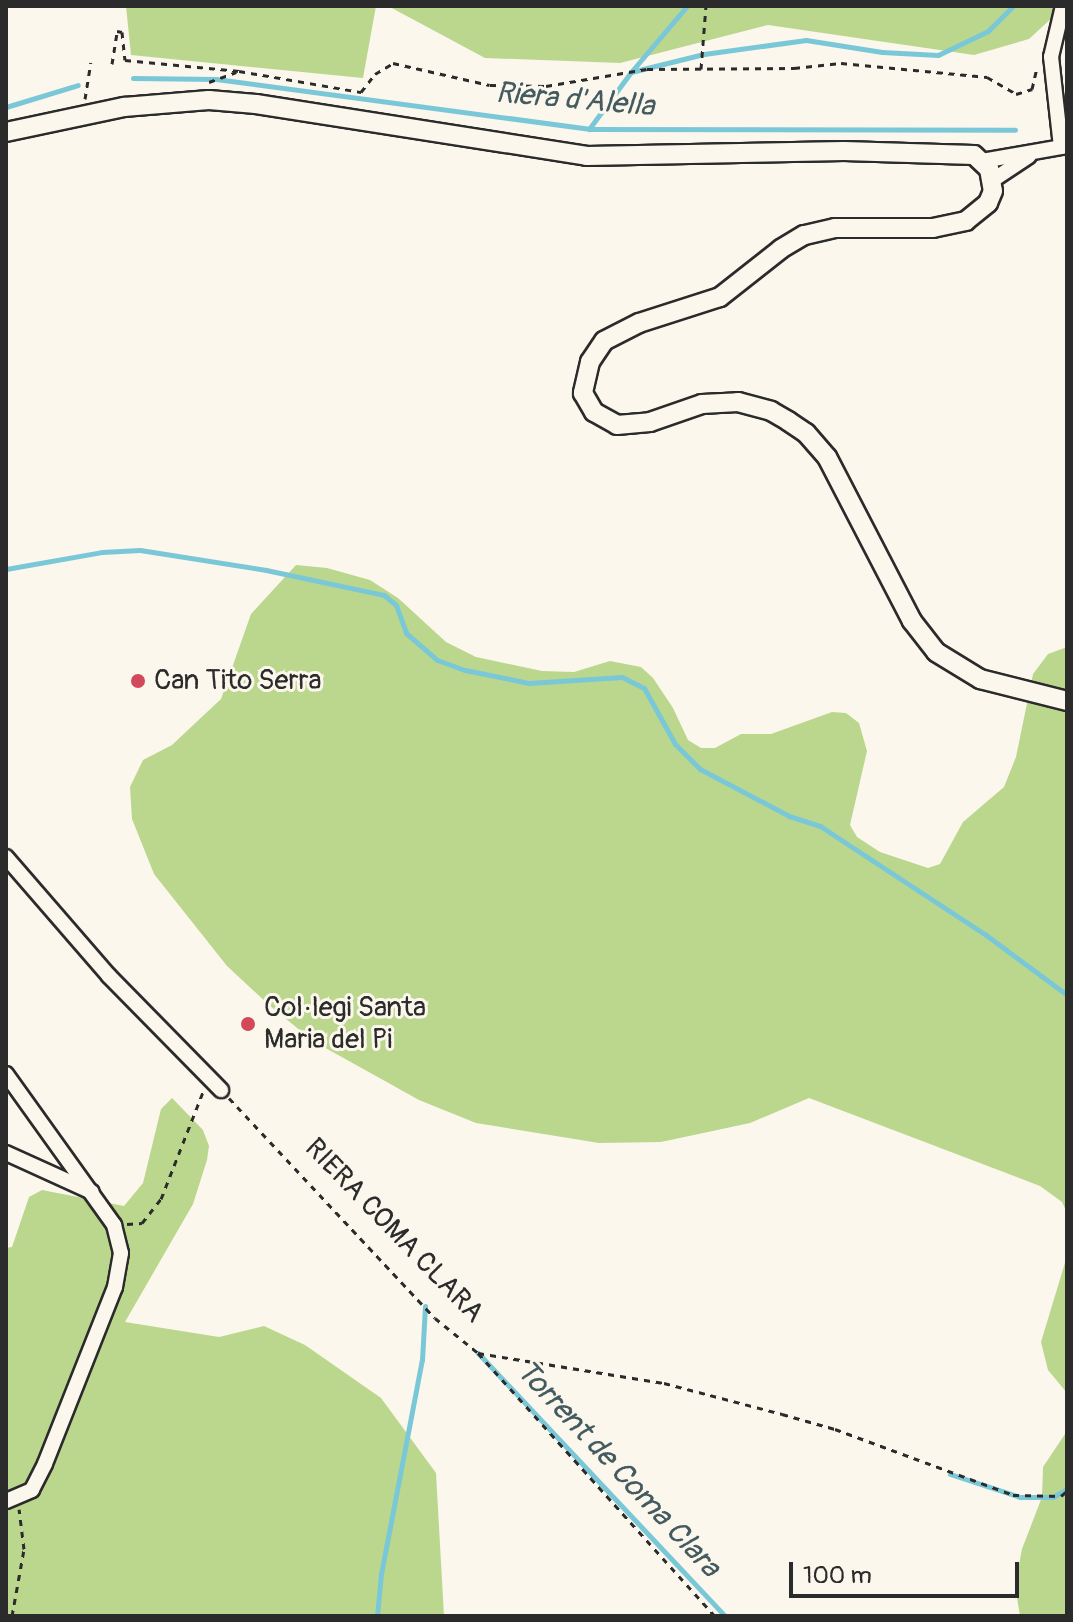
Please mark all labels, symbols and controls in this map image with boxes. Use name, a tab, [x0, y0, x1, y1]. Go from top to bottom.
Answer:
water label: Riera d'Alella	[494, 75, 656, 125]
place label: Can Tito Serra	[154, 664, 321, 698]
marker: Can Tito Serra	[129, 672, 147, 690]
place label: Col·legi Santa Maria del Pi	[264, 991, 426, 1057]
marker: Col·legi Santa Maria del Pi	[239, 1015, 257, 1033]
street label: RIERA COMA CLARA	[297, 1132, 491, 1330]
water label: Torrent de Coma Clara	[508, 1353, 728, 1585]
scale bar	[793, 1546, 1023, 1596]
text: 100 m	[803, 1561, 872, 1590]

